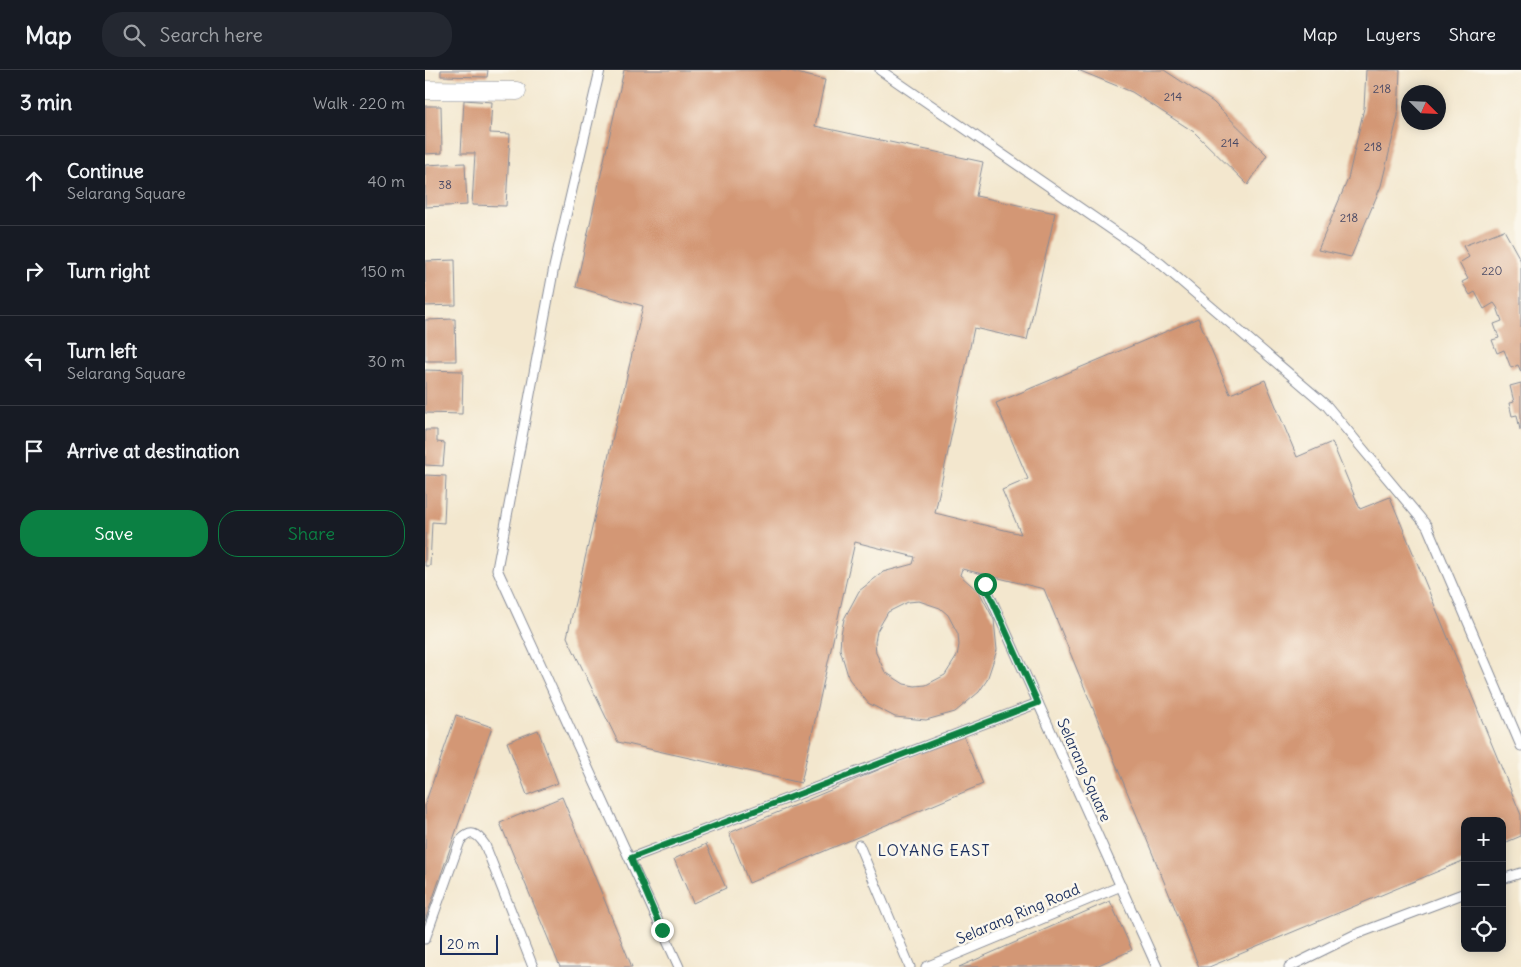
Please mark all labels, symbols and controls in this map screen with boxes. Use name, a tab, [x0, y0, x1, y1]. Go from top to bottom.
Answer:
search box	[102, 12, 452, 57]
text: Map	[25, 20, 72, 50]
icon: search	[120, 21, 148, 49]
text: Search here	[160, 23, 263, 47]
text: Map	[1302, 23, 1337, 46]
text: Layers	[1365, 23, 1421, 46]
text: Share	[1449, 23, 1496, 46]
house number: 218	[1373, 81, 1391, 96]
north arrow	[1401, 85, 1446, 130]
text: 3 min	[20, 89, 72, 116]
house number: 214	[1164, 89, 1182, 104]
text: Walk · 220 m	[313, 93, 405, 113]
house number: 214	[1221, 135, 1239, 150]
house number: 218	[1364, 139, 1382, 154]
text: Continue	[67, 159, 144, 183]
icon: ahead	[20, 167, 48, 195]
text: 40 m	[367, 171, 405, 191]
house number: 38	[438, 177, 452, 192]
text: Selarang Square	[67, 183, 186, 203]
house number: 218	[1340, 210, 1358, 225]
icon: right	[20, 257, 48, 285]
text: Turn right	[67, 259, 150, 283]
text: 150 m	[361, 261, 405, 281]
house number: 220	[1481, 263, 1503, 278]
text: Turn left	[67, 339, 137, 363]
icon: left	[20, 347, 48, 375]
text: 30 m	[368, 351, 405, 371]
text: Selarang Square	[67, 363, 186, 383]
icon: arrive	[20, 437, 48, 465]
text: Arrive at destination	[67, 439, 240, 463]
button: Save	[20, 510, 208, 557]
button: Share	[218, 510, 405, 557]
route start	[974, 573, 997, 596]
street label: Selarang Square	[1053, 715, 1116, 824]
map controls	[1461, 817, 1506, 952]
button: +	[1461, 817, 1506, 862]
district label: LOYANG EAST	[877, 840, 991, 860]
button: −	[1461, 862, 1506, 907]
street label: Selarang Ring Road	[953, 879, 1083, 948]
button: locate	[1461, 907, 1506, 952]
route end	[651, 919, 674, 942]
scale bar	[440, 932, 497, 955]
text: 20 m	[447, 935, 480, 953]

